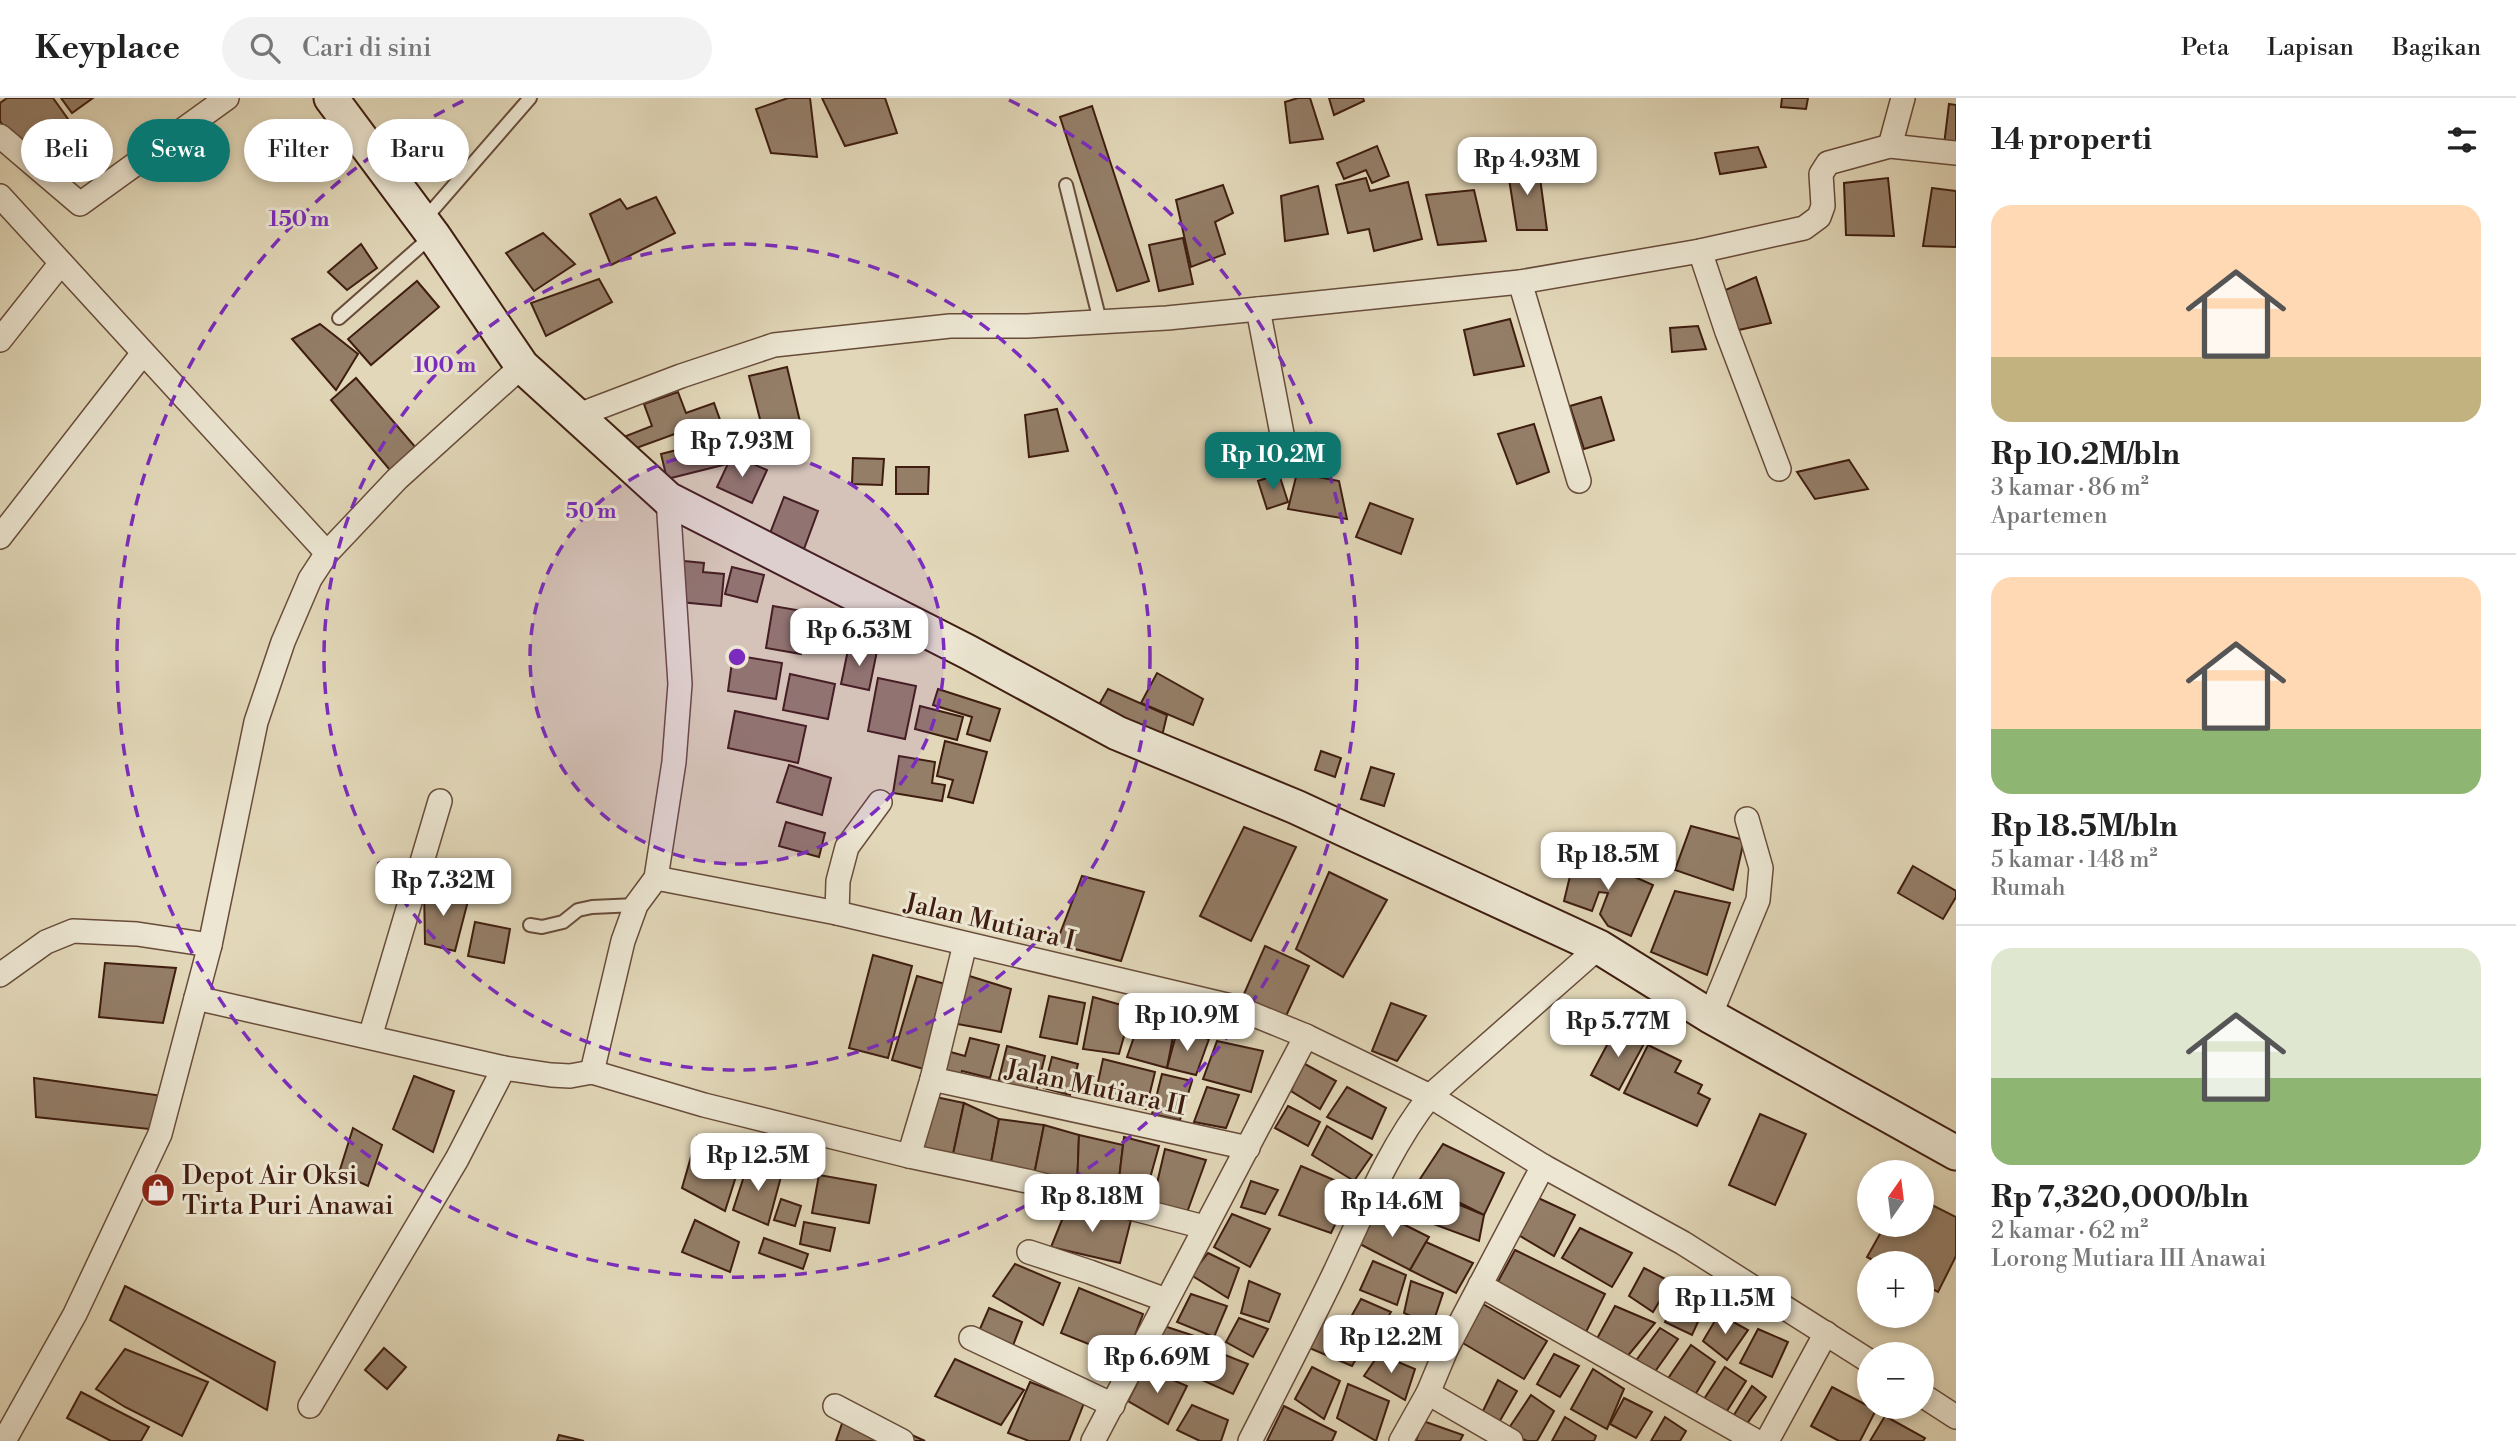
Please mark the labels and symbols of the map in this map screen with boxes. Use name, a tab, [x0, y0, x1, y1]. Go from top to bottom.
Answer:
pin: Rp 4.93M	[1455, 138, 1599, 197]
text: 150 m	[269, 207, 329, 233]
text: 100 m	[414, 353, 476, 379]
pin: Rp 7.93M	[670, 420, 814, 479]
pin: Rp 10.2M	[1201, 432, 1345, 492]
text: 50 m	[566, 499, 616, 525]
pin: Rp 6.53M	[787, 608, 931, 668]
centre of rings	[725, 645, 749, 669]
pin: Rp 18.5M	[1536, 832, 1680, 892]
pin: Rp 7.32M	[371, 858, 515, 918]
street label: Jalan Mutiara I	[900, 887, 1078, 957]
pin: Rp 10.9M	[1115, 993, 1259, 1053]
pin: Rp 5.77M	[1546, 1000, 1690, 1059]
street label: Jalan Mutiara II	[1002, 1053, 1189, 1123]
pin: Rp 12.5M	[686, 1134, 830, 1193]
place label: Depot Air Oksi Tirta Puri Anawai	[182, 1160, 393, 1222]
north arrow	[1857, 1160, 1934, 1237]
shop icon: Depot Air Oksi Tirta Puri Anawai	[139, 1171, 177, 1209]
pin: Rp 8.18M	[1020, 1174, 1164, 1234]
pin: Rp 14.6M	[1320, 1180, 1464, 1239]
pin: Rp 11.5M	[1653, 1276, 1797, 1336]
pin: Rp 12.2M	[1319, 1316, 1463, 1375]
pin: Rp 6.69M	[1085, 1336, 1229, 1395]

